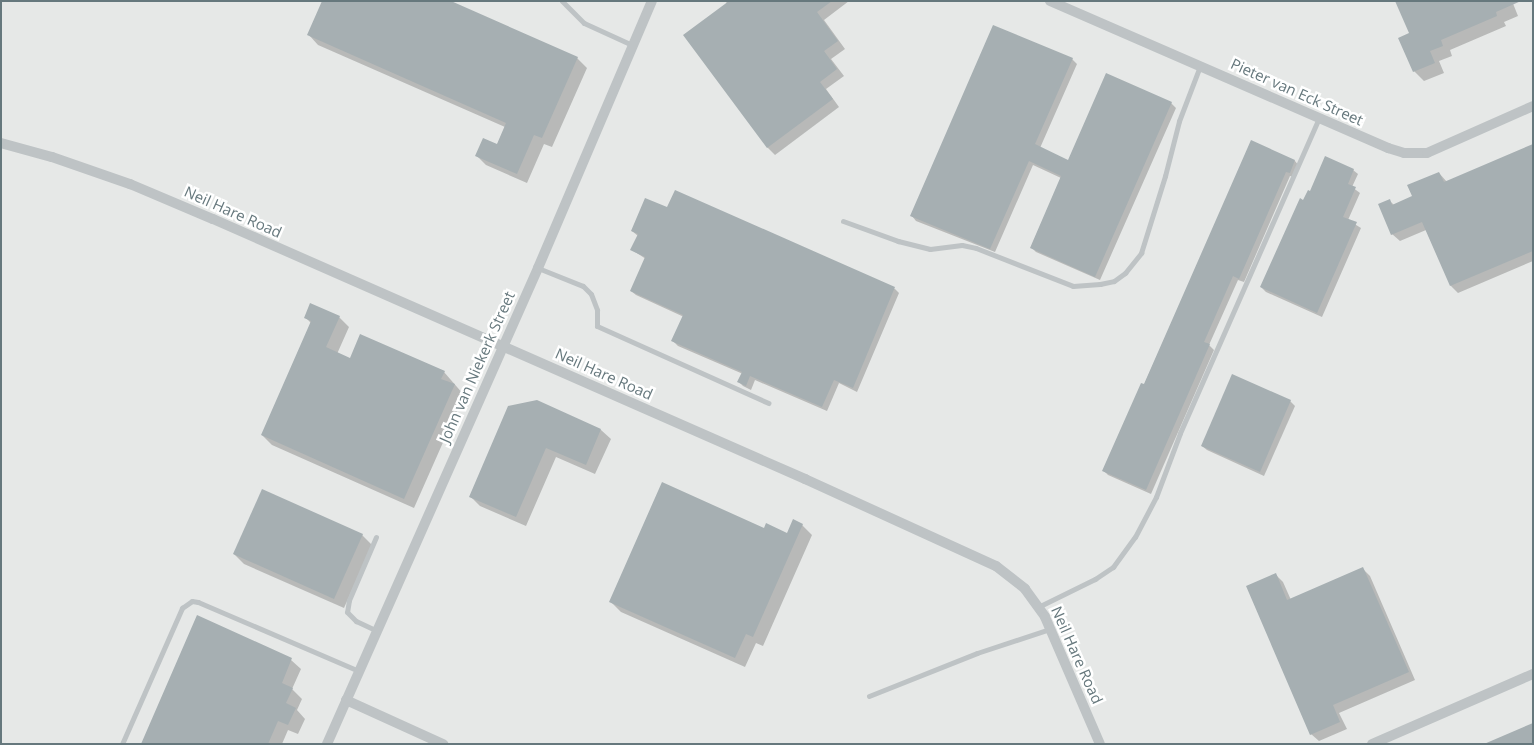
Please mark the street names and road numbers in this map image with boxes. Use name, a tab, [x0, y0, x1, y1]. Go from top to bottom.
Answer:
street label: Pieter van Eck Street	[1228, 55, 1366, 129]
street label: Neil Hare Road	[181, 182, 285, 242]
street label: John van Niekerk Street	[435, 288, 519, 446]
street label: Neil Hare Road	[552, 344, 656, 404]
street label: Neil Hare Road	[1047, 603, 1107, 707]

